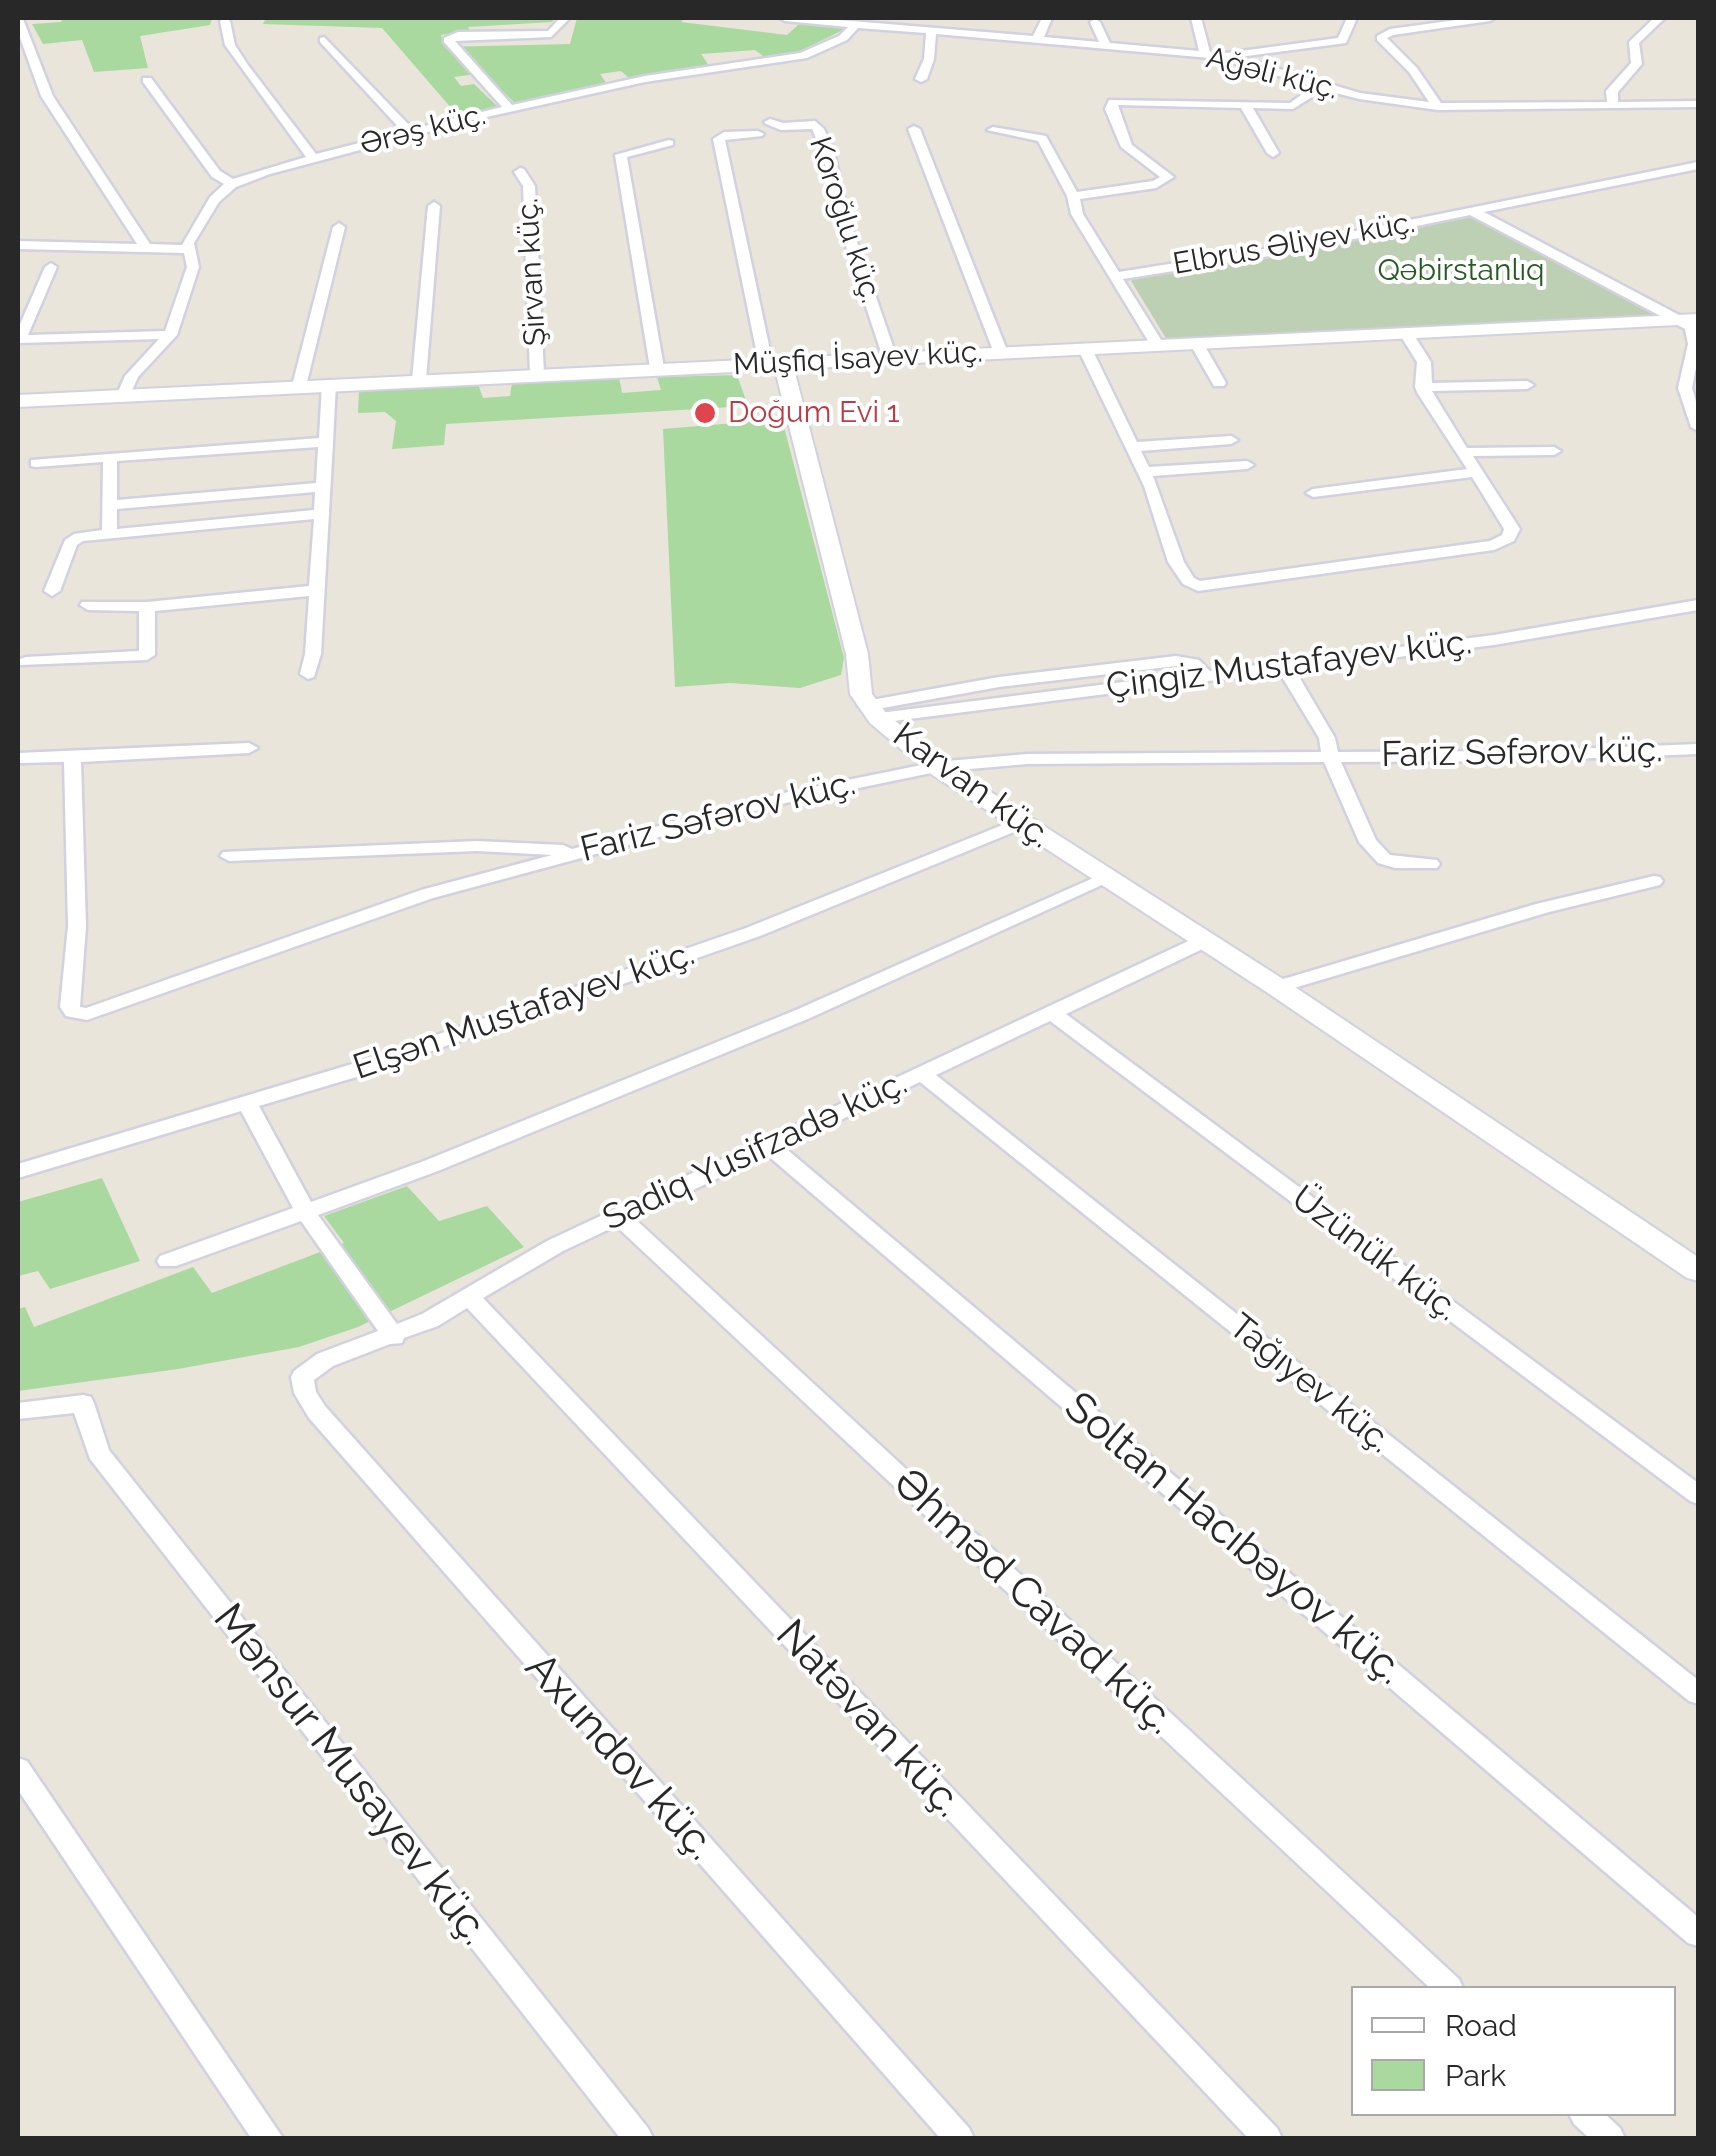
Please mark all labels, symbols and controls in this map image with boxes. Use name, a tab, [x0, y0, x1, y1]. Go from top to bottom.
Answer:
street label: Ağəli küç.	[1203, 40, 1341, 108]
street label: Ərəş küç.	[357, 97, 489, 163]
street label: Koroğlu küç.	[801, 133, 889, 307]
street label: Şirvan küç.	[510, 197, 554, 347]
street label: Elbrus Əliyev küç.	[1170, 205, 1418, 283]
park label: Qəbirstanlıq	[1377, 253, 1545, 289]
street label: Müşfiq İsayev küç.	[732, 334, 984, 384]
place label: Doğum Evi 1	[728, 395, 900, 431]
marker: Doğum Evi 1	[692, 400, 718, 426]
street label: Çingiz Mustafayev küç.	[1104, 622, 1474, 708]
street label: Karvan küç.	[885, 714, 1059, 858]
street label: Fariz Səfərov küç.	[1381, 730, 1663, 776]
street label: Fariz Səfərov küç.	[576, 763, 860, 871]
street label: Elşən Mustafayev küç.	[348, 933, 700, 1089]
street label: Sadiq Yusifzadə küç.	[596, 1062, 914, 1240]
street label: Üzünük küç.	[1283, 1178, 1467, 1330]
street label: Tağıyev küç.	[1220, 1306, 1400, 1462]
street label: Soltan Hacıbəyov küç.	[1054, 1382, 1414, 1696]
street label: Əhməd Cavad küç.	[883, 1459, 1185, 1745]
street label: Mənsur Musayev küç.	[202, 1595, 500, 1955]
street label: Natəvan küç.	[765, 1610, 973, 1828]
street label: Axundov küç.	[514, 1643, 726, 1871]
legend	[1351, 1986, 1676, 2116]
text: Road	[1445, 2008, 1517, 2043]
text: Park	[1445, 2058, 1506, 2093]

